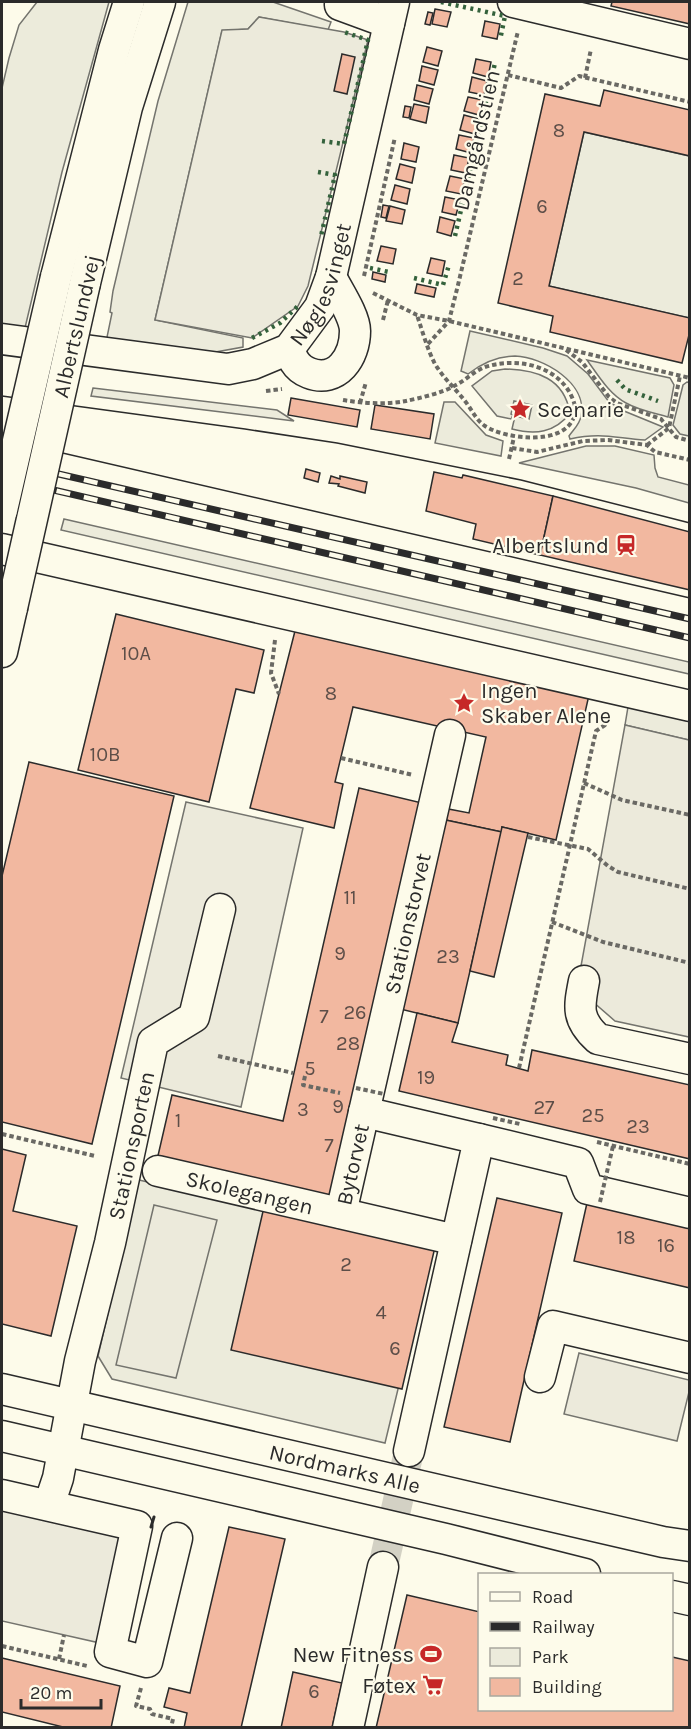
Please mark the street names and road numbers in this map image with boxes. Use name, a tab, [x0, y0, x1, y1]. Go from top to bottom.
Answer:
street label: Damgårdstien	[448, 67, 506, 213]
street label: Nøglesvinget	[284, 221, 357, 351]
street label: Albertslundvej	[48, 252, 106, 400]
street label: Stationstorvet	[379, 850, 437, 997]
street label: Stationsporten	[103, 1069, 160, 1222]
street label: Bytorvet	[331, 1121, 375, 1208]
street label: Skolegangen	[183, 1166, 316, 1221]
street label: Nordmarks Alle	[267, 1439, 423, 1499]

